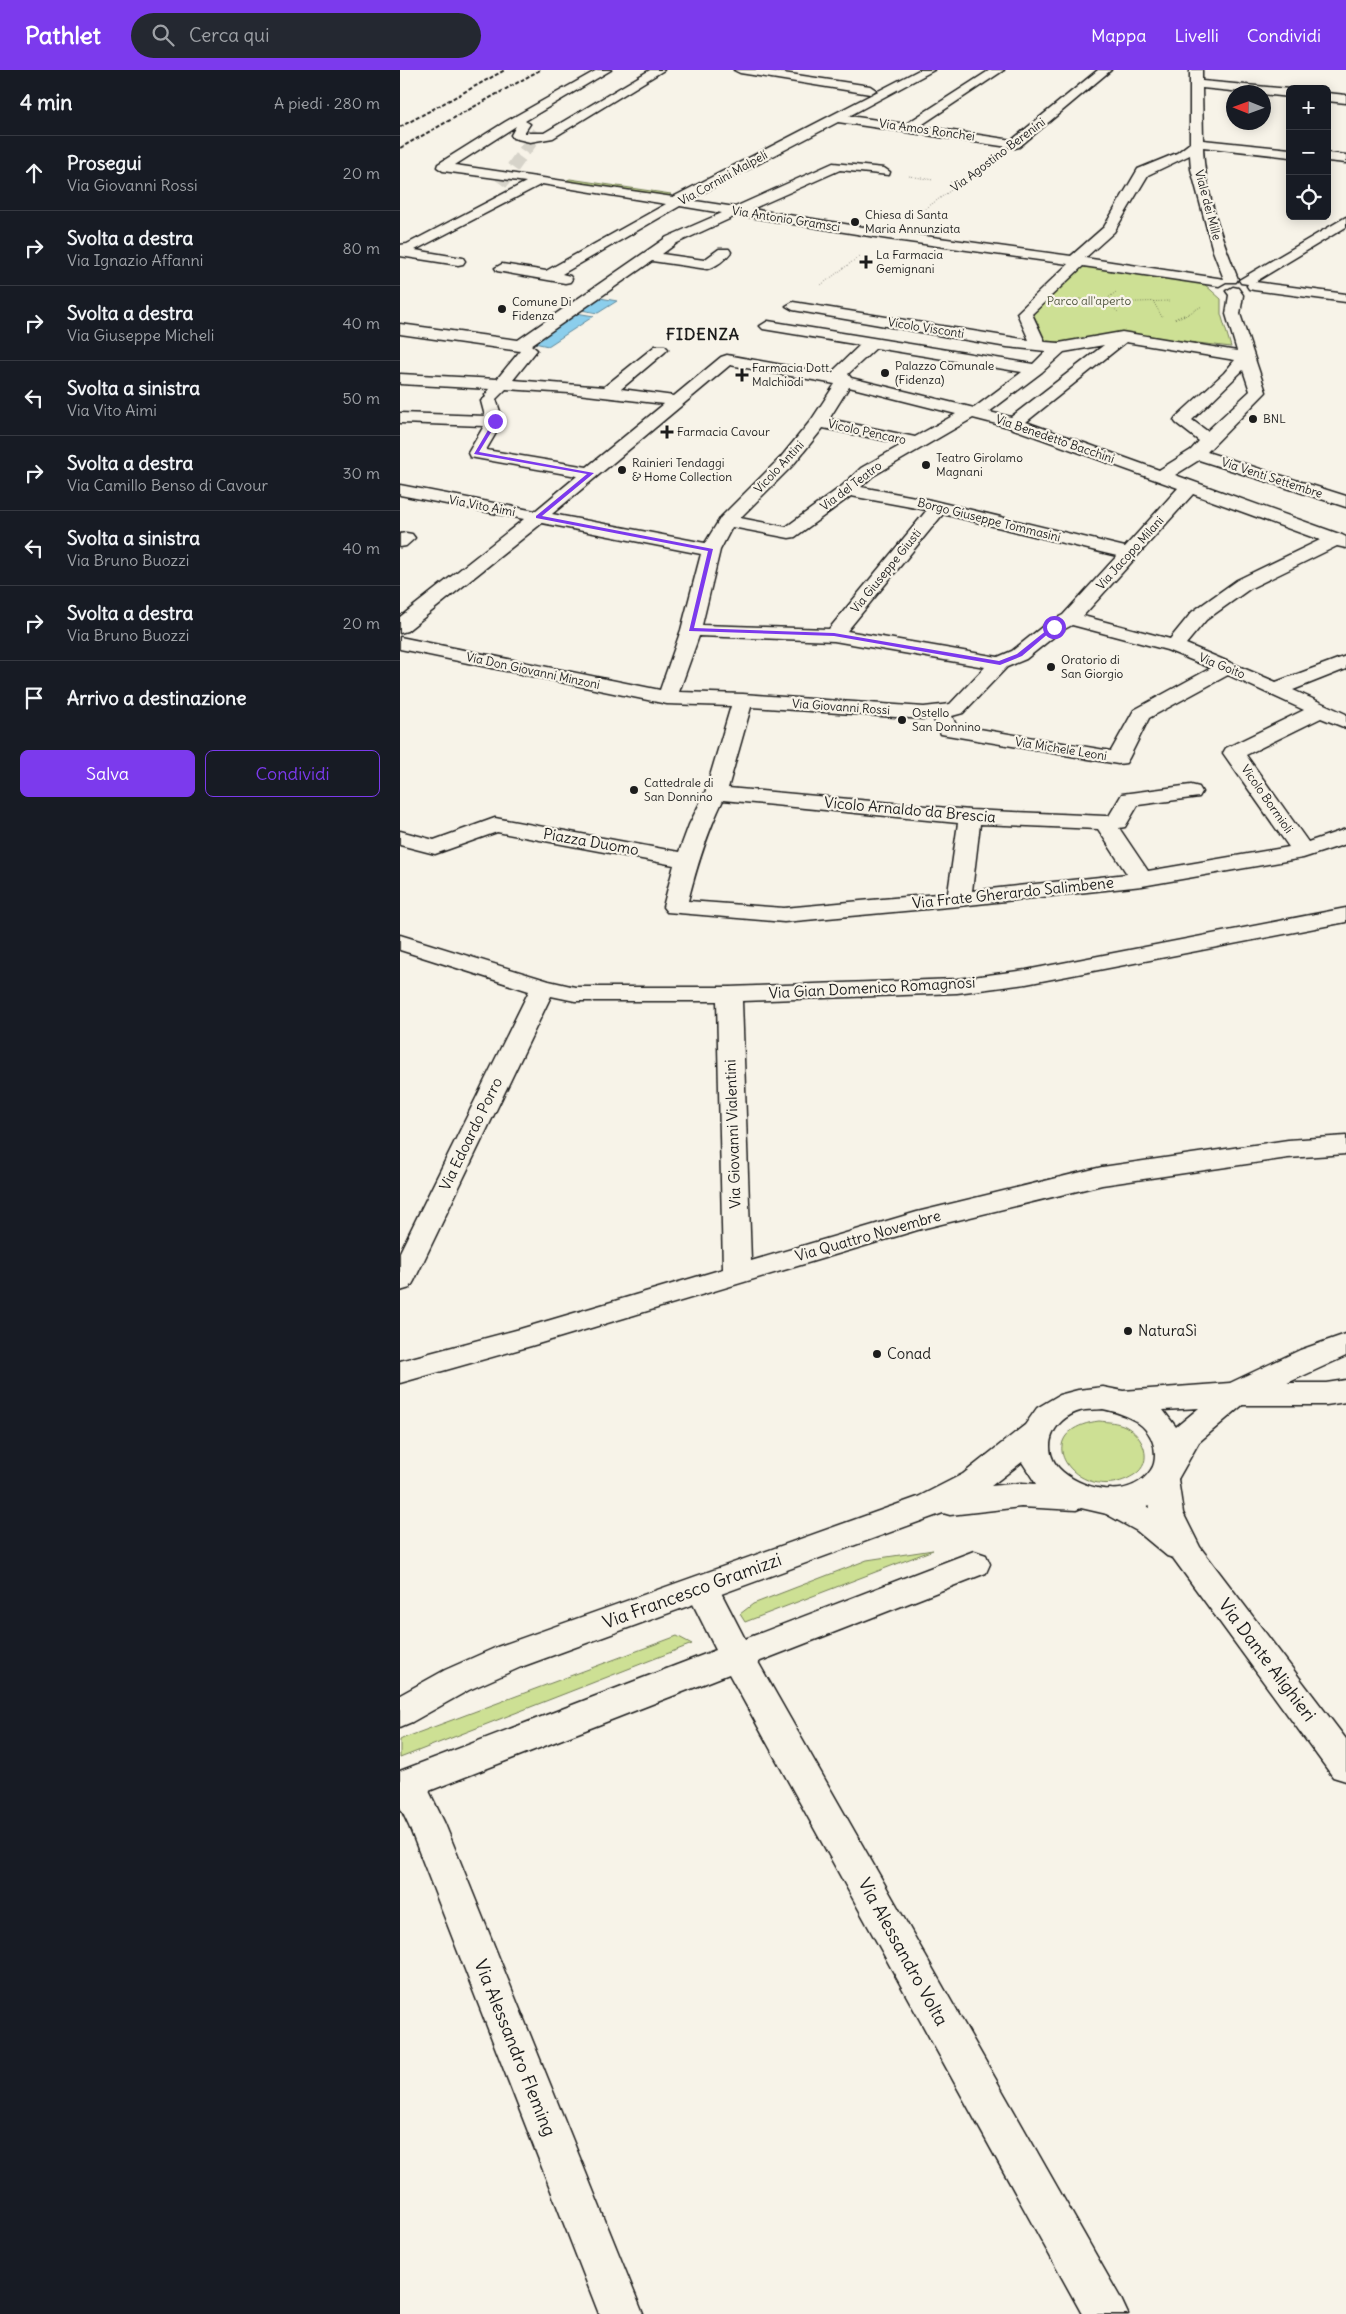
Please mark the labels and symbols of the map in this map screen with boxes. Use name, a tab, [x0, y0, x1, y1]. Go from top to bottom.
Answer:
north arrow	[1226, 85, 1271, 130]
street label: Via Agostino Berenini	[948, 114, 1048, 195]
street label: Via Amos Ronchei	[878, 115, 976, 144]
street label: Via Cornini Malpeli	[676, 147, 770, 208]
street label: Viale dei Mille	[1192, 168, 1225, 242]
street label: Via Antonio Gramsci	[731, 203, 841, 234]
place label: Chiesa di Santa Maria Annunziata	[865, 207, 961, 236]
marker: Chiesa di Santa Maria Annunziata	[849, 216, 861, 228]
place label: La Farmacia Gemignani	[876, 247, 943, 276]
marker: La Farmacia Gemignani	[860, 256, 872, 268]
park label: Parco all'aperto	[1047, 293, 1131, 308]
place label: Comune Di Fidenza	[512, 294, 571, 323]
marker: Comune Di Fidenza	[496, 303, 508, 315]
street label: Vicolo Visconti	[887, 314, 965, 341]
district label: FIDENZA	[666, 324, 740, 344]
place label: Palazzo Comunale (Fidenza)	[895, 358, 994, 387]
place label: Farmacia Dott. Malchiodi	[752, 360, 832, 389]
marker: Palazzo Comunale (Fidenza)	[879, 367, 891, 379]
marker: Farmacia Dott. Malchiodi	[736, 369, 748, 381]
route end	[484, 410, 507, 433]
street label: Via Benedetto Bacchini	[994, 411, 1117, 466]
place label: BNL	[1263, 411, 1286, 426]
marker: BNL	[1247, 413, 1259, 425]
street label: Vicolo Pencaro	[827, 416, 908, 447]
place label: Farmacia Cavour	[677, 424, 770, 439]
marker: Farmacia Cavour	[661, 426, 673, 438]
street label: Vicolo Antini	[751, 437, 807, 496]
place label: Teatro Girolamo Magnani	[936, 450, 1023, 479]
street label: Via Venti Settembre	[1220, 454, 1325, 501]
place label: Rainieri Tendaggi & Home Collection	[632, 455, 732, 484]
street label: Via del Teatro	[817, 457, 885, 514]
marker: Teatro Girolamo Magnani	[920, 459, 932, 471]
marker: Rainieri Tendaggi & Home Collection	[616, 464, 628, 476]
street label: Via Vito Aimi	[448, 492, 517, 519]
street label: Borgo Giuseppe Tommasini	[916, 494, 1062, 545]
street label: Via Jacopo Milani	[1093, 513, 1166, 592]
street label: Via Giuseppe Giusti	[847, 526, 924, 616]
route start	[1043, 616, 1066, 639]
street label: Via Don Giovanni Minzoni	[465, 649, 601, 692]
street label: Via Goito	[1197, 649, 1248, 682]
place label: Oratorio di San Giorgio	[1061, 652, 1124, 681]
marker: Oratorio di San Giorgio	[1045, 661, 1057, 673]
street label: Via Giovanni Rossi	[792, 696, 890, 717]
place label: Ostello San Donnino	[912, 705, 981, 734]
marker: Ostello San Donnino	[896, 714, 908, 726]
street label: Via Michele Leoni	[1014, 734, 1108, 763]
street label: Vicolo Bormioli	[1238, 762, 1297, 836]
place label: Cattedrale di San Donnino	[644, 775, 714, 804]
marker: Cattedrale di San Donnino	[628, 784, 640, 796]
street label: Vicolo Arnaldo da Brescia	[823, 793, 997, 827]
street label: Piazza Duomo	[542, 824, 640, 859]
street label: Via Frate Gherardo Salimbene	[911, 872, 1115, 913]
street label: Via Gian Domenico Romagnosi	[768, 973, 976, 1002]
street label: Via Giovanni Vialentini	[720, 1059, 745, 1209]
street label: Via Edoardo Porro	[435, 1074, 506, 1194]
street label: Via Quattro Novembre	[793, 1206, 943, 1265]
place label: NaturaSì	[1138, 1321, 1197, 1340]
marker: NaturaSì	[1122, 1325, 1134, 1337]
place label: Conad	[887, 1344, 931, 1363]
marker: Conad	[871, 1348, 883, 1360]
street label: Via Francesco Gramizzi	[599, 1547, 784, 1634]
street label: Via Dante Alighieri	[1214, 1594, 1321, 1726]
street label: Via Alessandro Volta	[853, 1874, 954, 2030]
street label: Via Alessandro Fleming	[469, 1956, 561, 2140]

